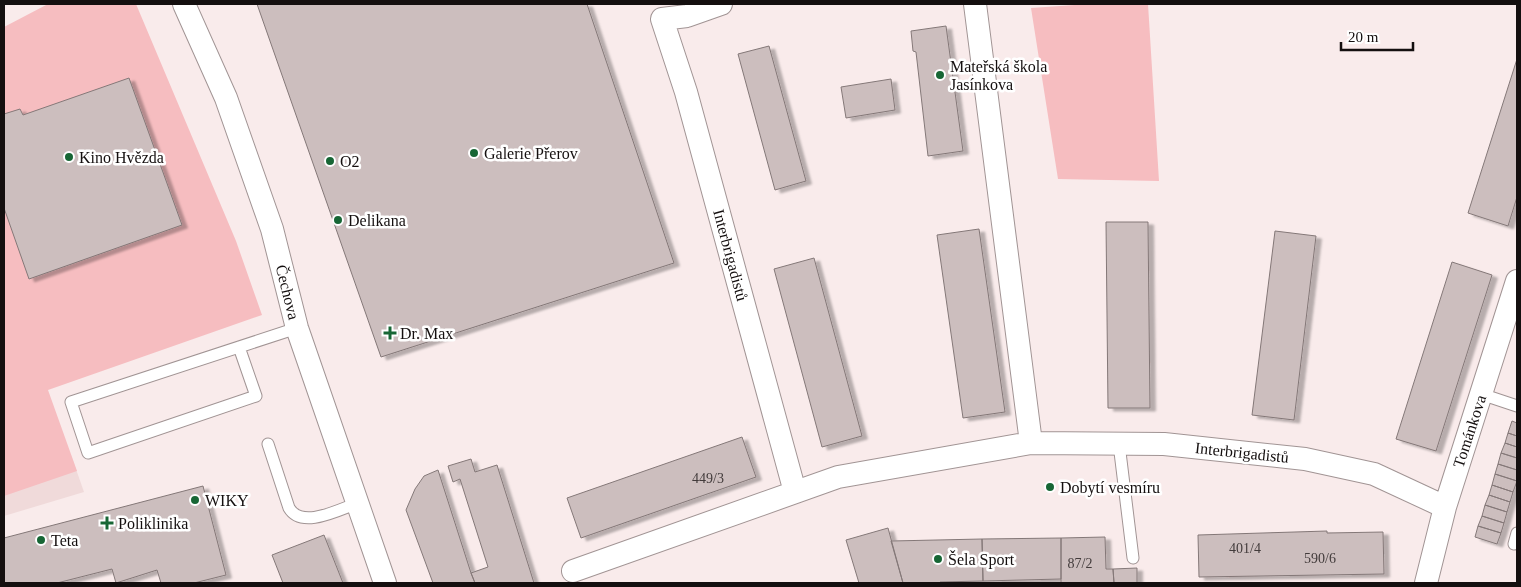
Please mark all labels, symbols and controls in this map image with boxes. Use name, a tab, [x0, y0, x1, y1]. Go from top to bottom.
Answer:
scale bar	[1341, 20, 1414, 52]
text: 20 m	[1348, 29, 1379, 45]
place label: Mateřská škola Jasínkova	[950, 58, 1047, 93]
marker: Mateřská škola Jasínkova	[934, 69, 946, 81]
place label: Galerie Přerov	[484, 145, 578, 162]
marker: Galerie Přerov	[468, 147, 480, 159]
place label: Kino Hvězda	[79, 149, 164, 166]
marker: Kino Hvězda	[63, 151, 75, 163]
place label: O2	[340, 153, 360, 170]
marker: O2	[324, 155, 336, 167]
street label: Interbrigadistů	[709, 207, 751, 303]
place label: Delikana	[348, 212, 406, 229]
marker: Delikana	[332, 214, 344, 226]
street label: Čechova	[272, 263, 304, 321]
place label: Dr. Max	[400, 325, 453, 342]
marker: Dr. Max	[384, 327, 396, 339]
street label: Tománkova	[1450, 393, 1489, 470]
street label: Interbrigadistů	[1194, 439, 1290, 467]
house number: 449/3	[692, 471, 724, 486]
place label: Dobytí vesmíru	[1060, 479, 1160, 497]
marker: Dobytí vesmíru	[1044, 481, 1056, 493]
place label: WIKY	[205, 492, 249, 509]
marker: WIKY	[189, 494, 201, 506]
place label: Poliklinika	[118, 515, 188, 532]
marker: Poliklinika	[100, 516, 114, 530]
place label: Teta	[51, 532, 78, 549]
marker: Teta	[35, 534, 47, 546]
house number: 401/4	[1229, 541, 1261, 556]
place label: Šela Sport	[948, 550, 1015, 569]
house number: 590/6	[1304, 551, 1336, 566]
marker: Šela Sport	[932, 553, 944, 565]
house number: 87/2	[1068, 556, 1092, 571]

